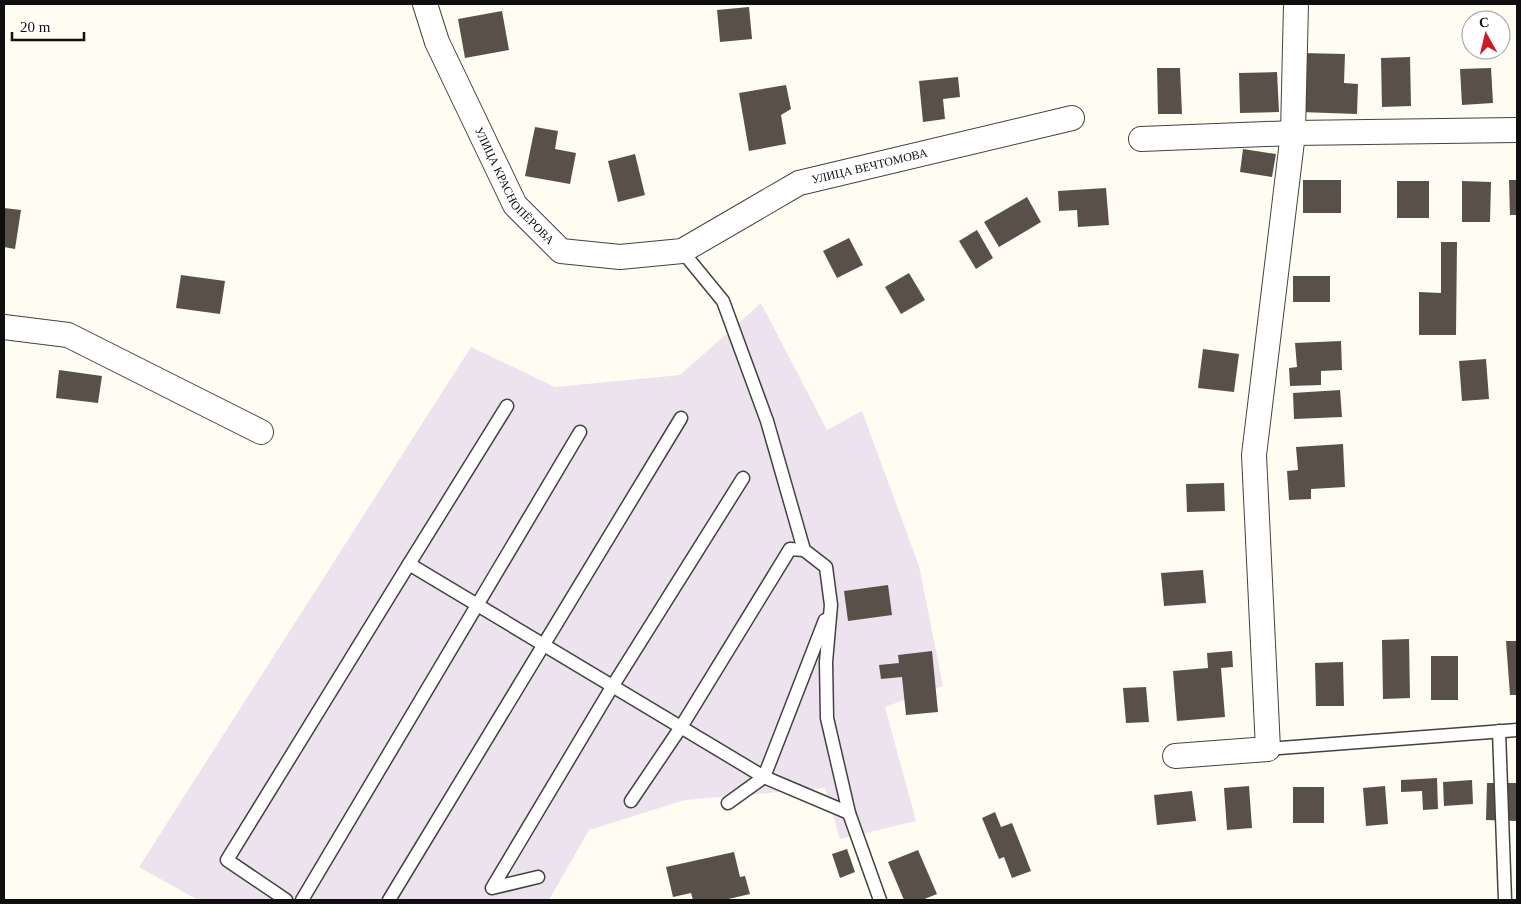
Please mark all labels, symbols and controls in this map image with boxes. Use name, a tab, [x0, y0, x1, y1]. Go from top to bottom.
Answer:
scale bar	[12, 10, 85, 42]
north arrow	[1461, 10, 1511, 60]
text: С	[1478, 14, 1490, 31]
text: 20 m	[20, 19, 51, 35]
street label: УЛИЦА КРАСНОПЁРОВА	[472, 125, 557, 247]
street label: УЛИЦА ВЕЧТОМОВА	[810, 146, 929, 187]

